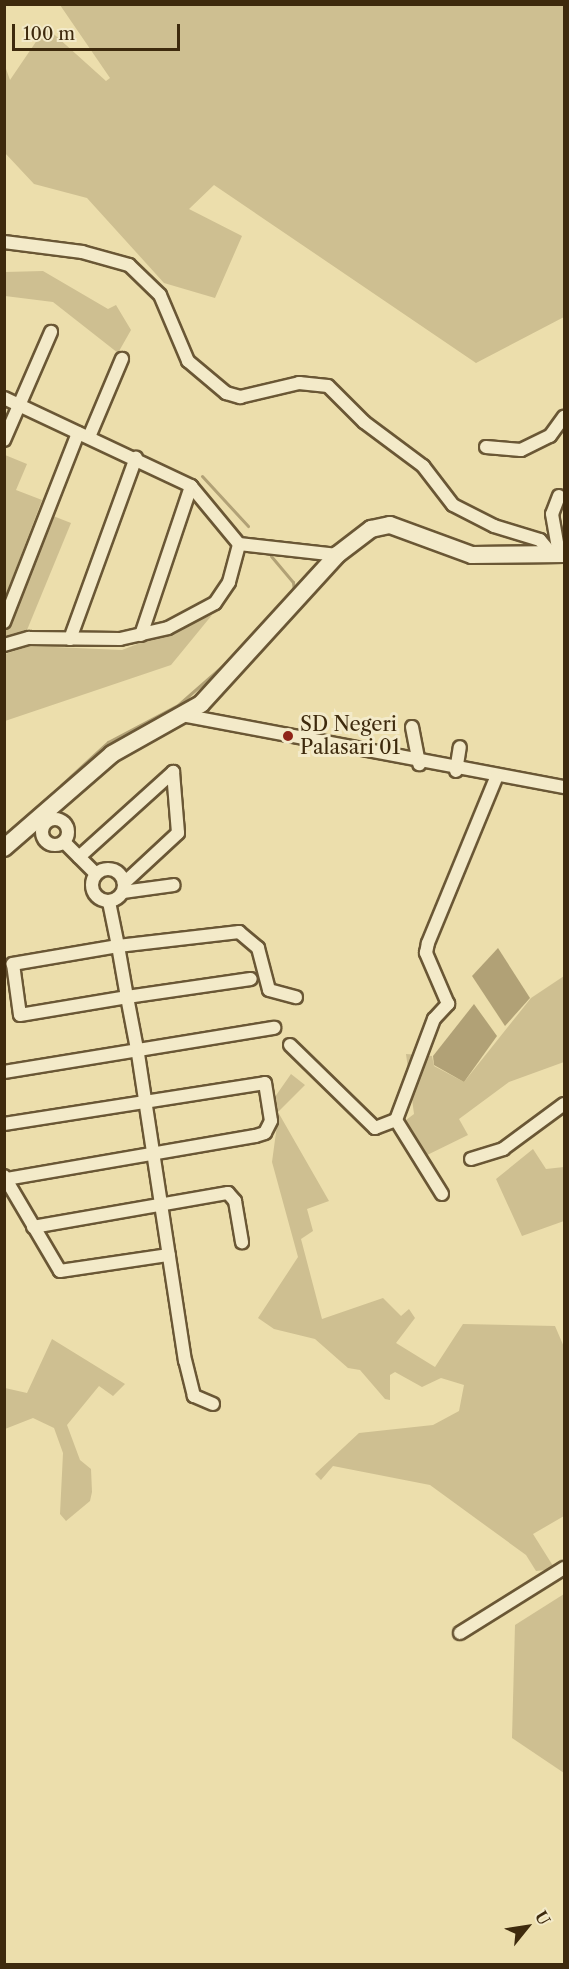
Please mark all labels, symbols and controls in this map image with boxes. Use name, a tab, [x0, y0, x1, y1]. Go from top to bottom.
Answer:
scale bar	[15, 12, 183, 50]
text: 100 m	[23, 23, 75, 45]
place label: SD Negeri Palasari 01	[300, 712, 400, 759]
marker: SD Negeri Palasari 01	[281, 729, 295, 743]
north arrow	[497, 1897, 557, 1957]
text: U	[531, 1907, 554, 1929]

